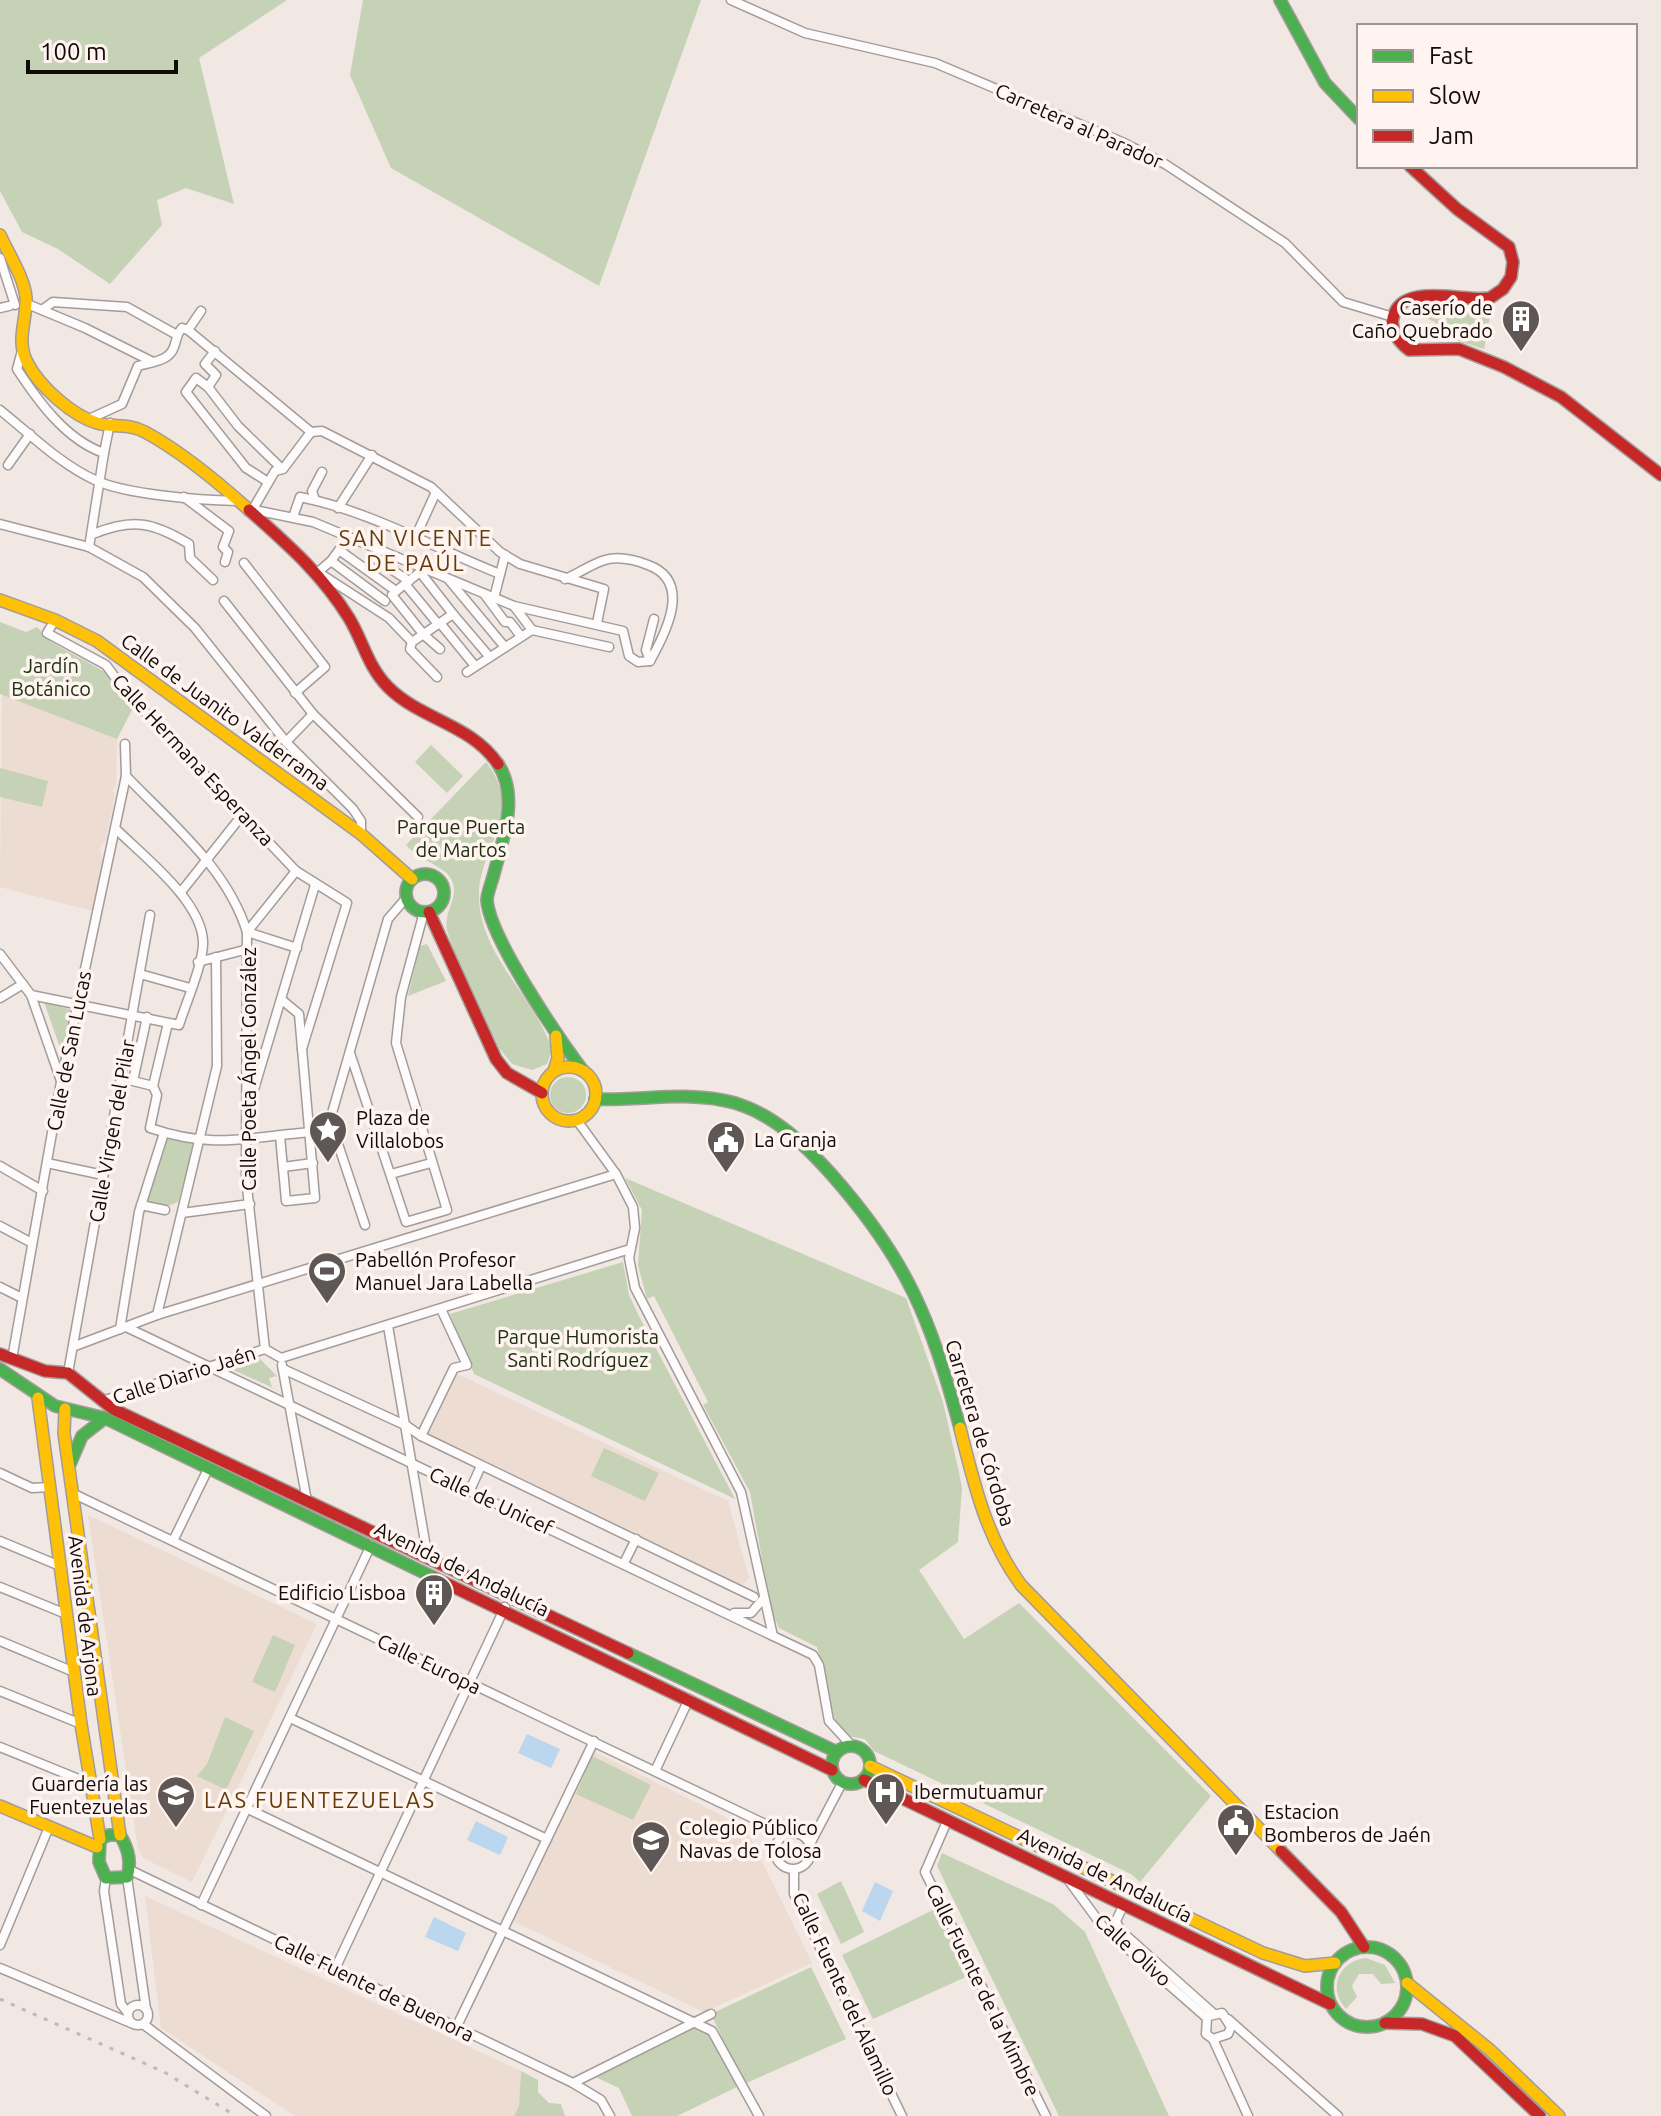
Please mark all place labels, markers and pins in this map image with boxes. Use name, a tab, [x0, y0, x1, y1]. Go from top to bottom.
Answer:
place label: Caserío de Caño Quebrado	[1352, 296, 1493, 342]
building icon: Caserío de Caño Quebrado	[1500, 298, 1542, 353]
place label: Plaza de Villalobos	[356, 1106, 444, 1152]
place icon: Plaza de Villalobos	[307, 1109, 349, 1164]
public building icon: La Granja	[705, 1119, 747, 1174]
place label: La Granja	[754, 1128, 837, 1151]
place label: Pabellón Profesor Manuel Jara Labella	[355, 1248, 533, 1294]
sports icon: Pabellón Profesor Manuel Jara Labella	[306, 1250, 348, 1305]
building icon: Edificio Lisboa	[413, 1572, 455, 1627]
place label: Edificio Lisboa	[278, 1581, 406, 1604]
hospital icon: Ibermutuamur	[865, 1771, 907, 1826]
place label: Guardería las Fuentezuelas	[29, 1772, 148, 1818]
school or university icon: Guardería las Fuentezuelas	[155, 1774, 197, 1829]
place label: Ibermutuamur	[914, 1780, 1044, 1803]
place label: Estacion Bomberos de Jaén	[1264, 1800, 1431, 1846]
public building icon: Estacion Bomberos de Jaén	[1215, 1802, 1257, 1857]
place label: Colegio Público Navas de Tolosa	[679, 1816, 822, 1862]
school or university icon: Colegio Público Navas de Tolosa	[630, 1819, 672, 1874]

